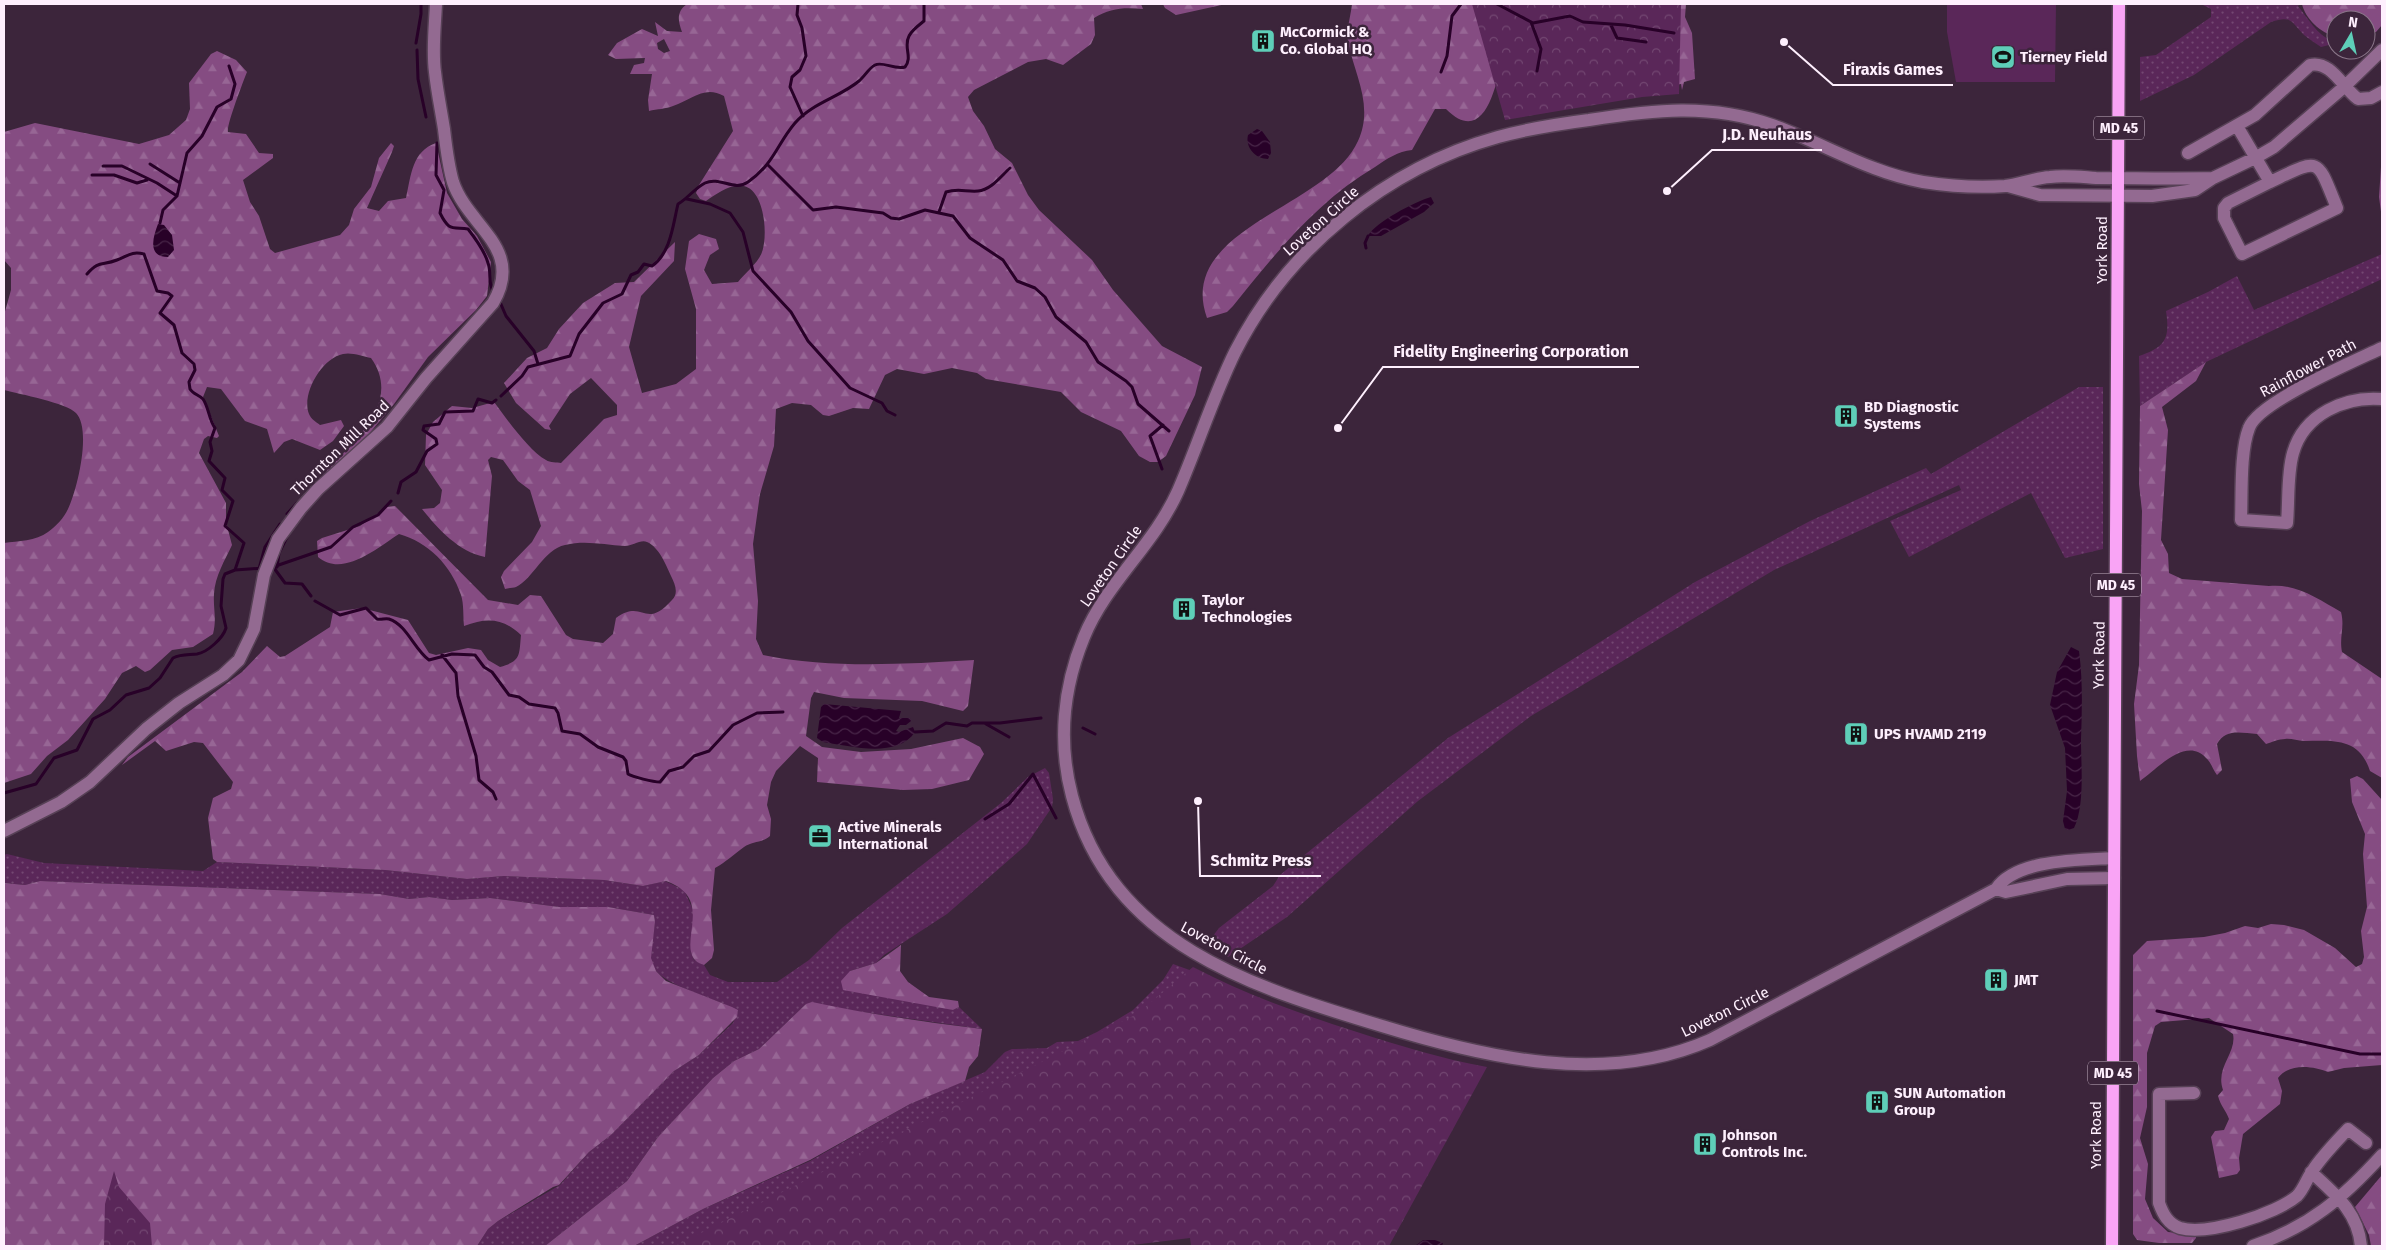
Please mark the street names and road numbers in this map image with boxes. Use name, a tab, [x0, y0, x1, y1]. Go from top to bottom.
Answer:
road number: MD 45	[2094, 116, 2144, 140]
street label: Loveton Circle	[1279, 182, 1363, 260]
street label: York Road	[2093, 216, 2111, 284]
street label: Rainflower Path	[2257, 335, 2359, 401]
street label: Thornton Mill Road	[287, 396, 393, 500]
street label: Loveton Circle	[1076, 522, 1146, 610]
road number: MD 45	[2091, 574, 2141, 596]
street label: York Road	[2089, 621, 2109, 689]
street label: Loveton Circle	[1178, 918, 1270, 978]
street label: Loveton Circle	[1678, 983, 1772, 1041]
road number: MD 45	[2088, 1062, 2138, 1084]
street label: York Road	[2087, 1101, 2105, 1169]

